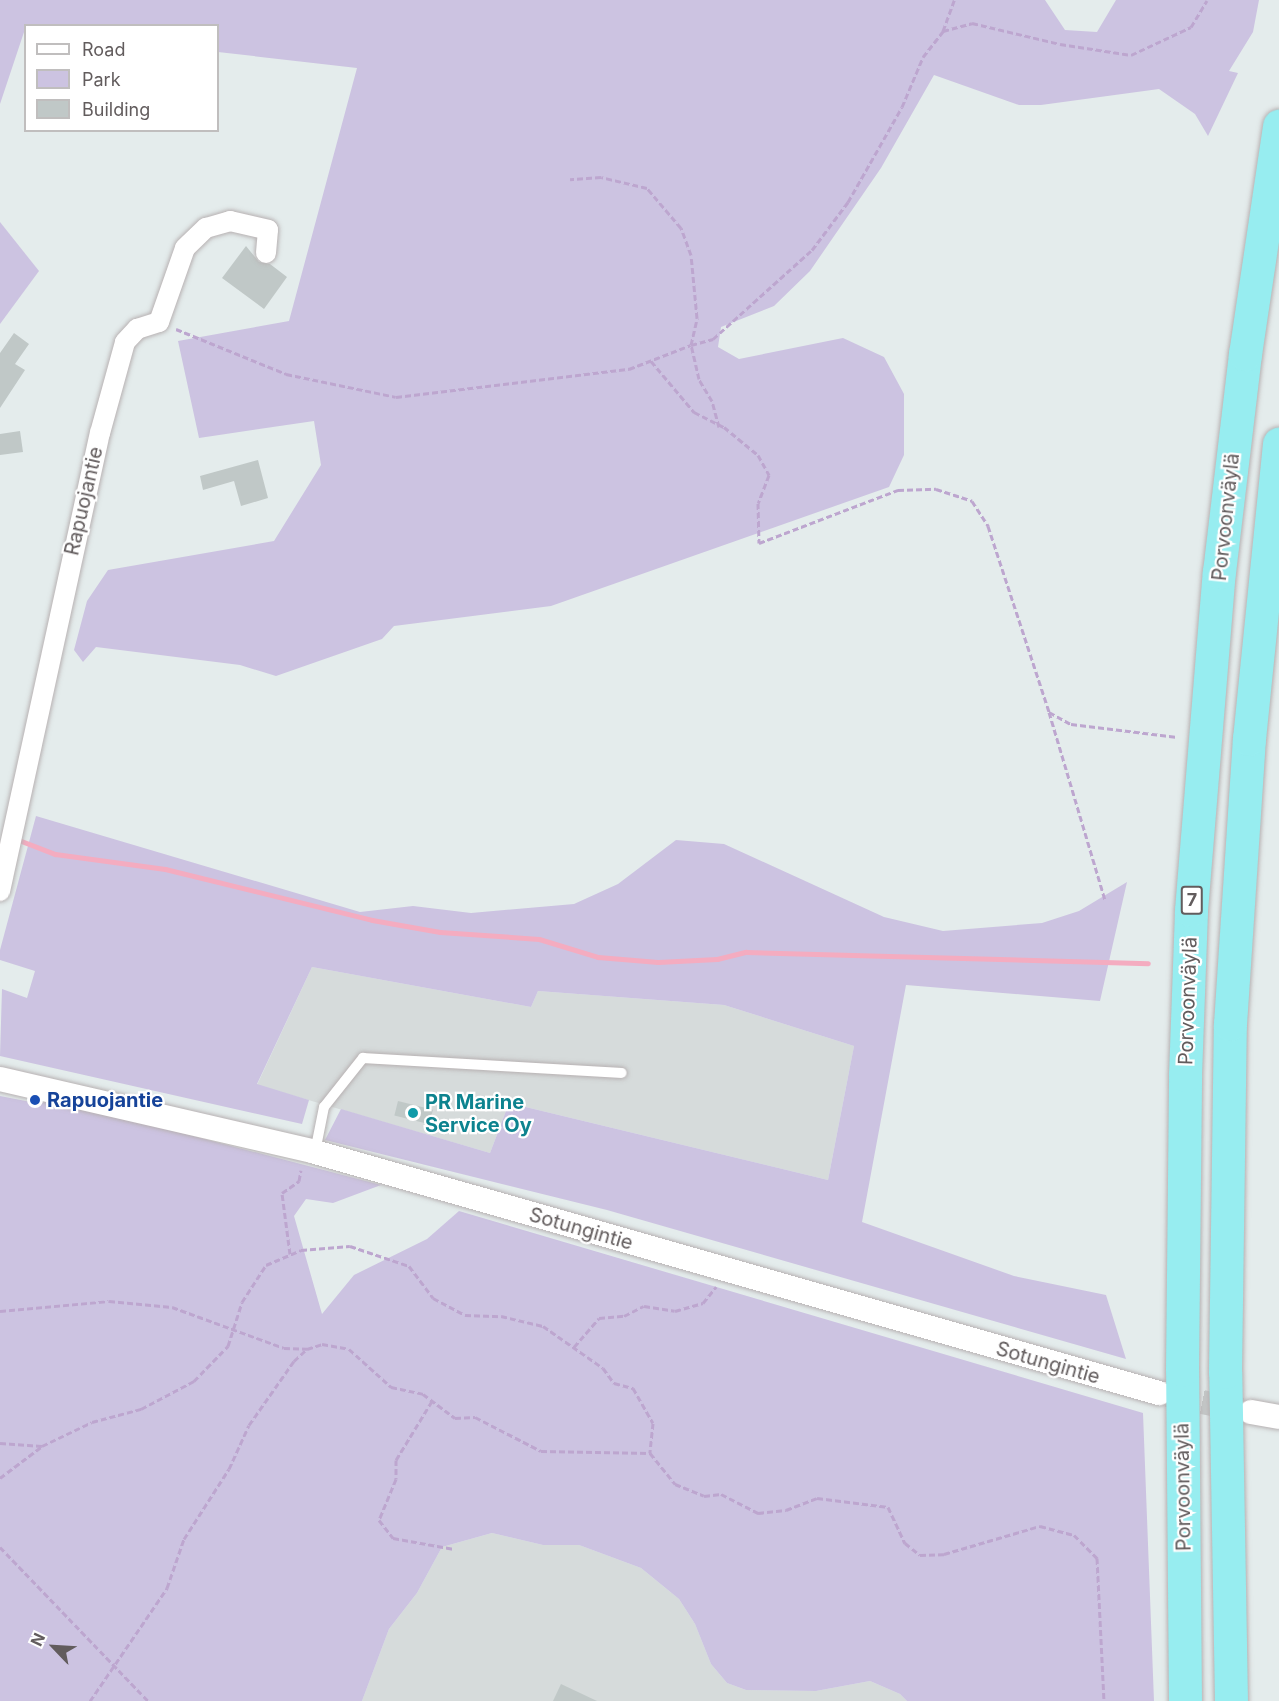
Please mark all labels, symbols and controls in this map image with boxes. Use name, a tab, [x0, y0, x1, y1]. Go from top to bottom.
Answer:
legend	[24, 24, 219, 132]
text: Road	[82, 39, 125, 60]
text: Park	[82, 69, 121, 90]
text: Building	[82, 99, 150, 120]
street label: Rapuojantie	[60, 444, 108, 558]
street label: Porvoonväylä	[1207, 452, 1245, 582]
road number: 7	[1180, 885, 1204, 915]
street label: Porvoonväylä	[1174, 936, 1202, 1066]
place label: Rapuojantie	[47, 1088, 163, 1112]
place label: PR Marine Service Oy	[425, 1090, 532, 1137]
marker: Rapuojantie	[28, 1093, 42, 1107]
marker: PR Marine Service Oy	[406, 1106, 420, 1120]
street label: Sotungintie	[526, 1203, 636, 1255]
street label: Sotungintie	[993, 1337, 1103, 1389]
street label: Porvoonväylä	[1170, 1423, 1196, 1551]
north arrow	[24, 1617, 84, 1677]
text: N	[26, 1630, 49, 1649]

